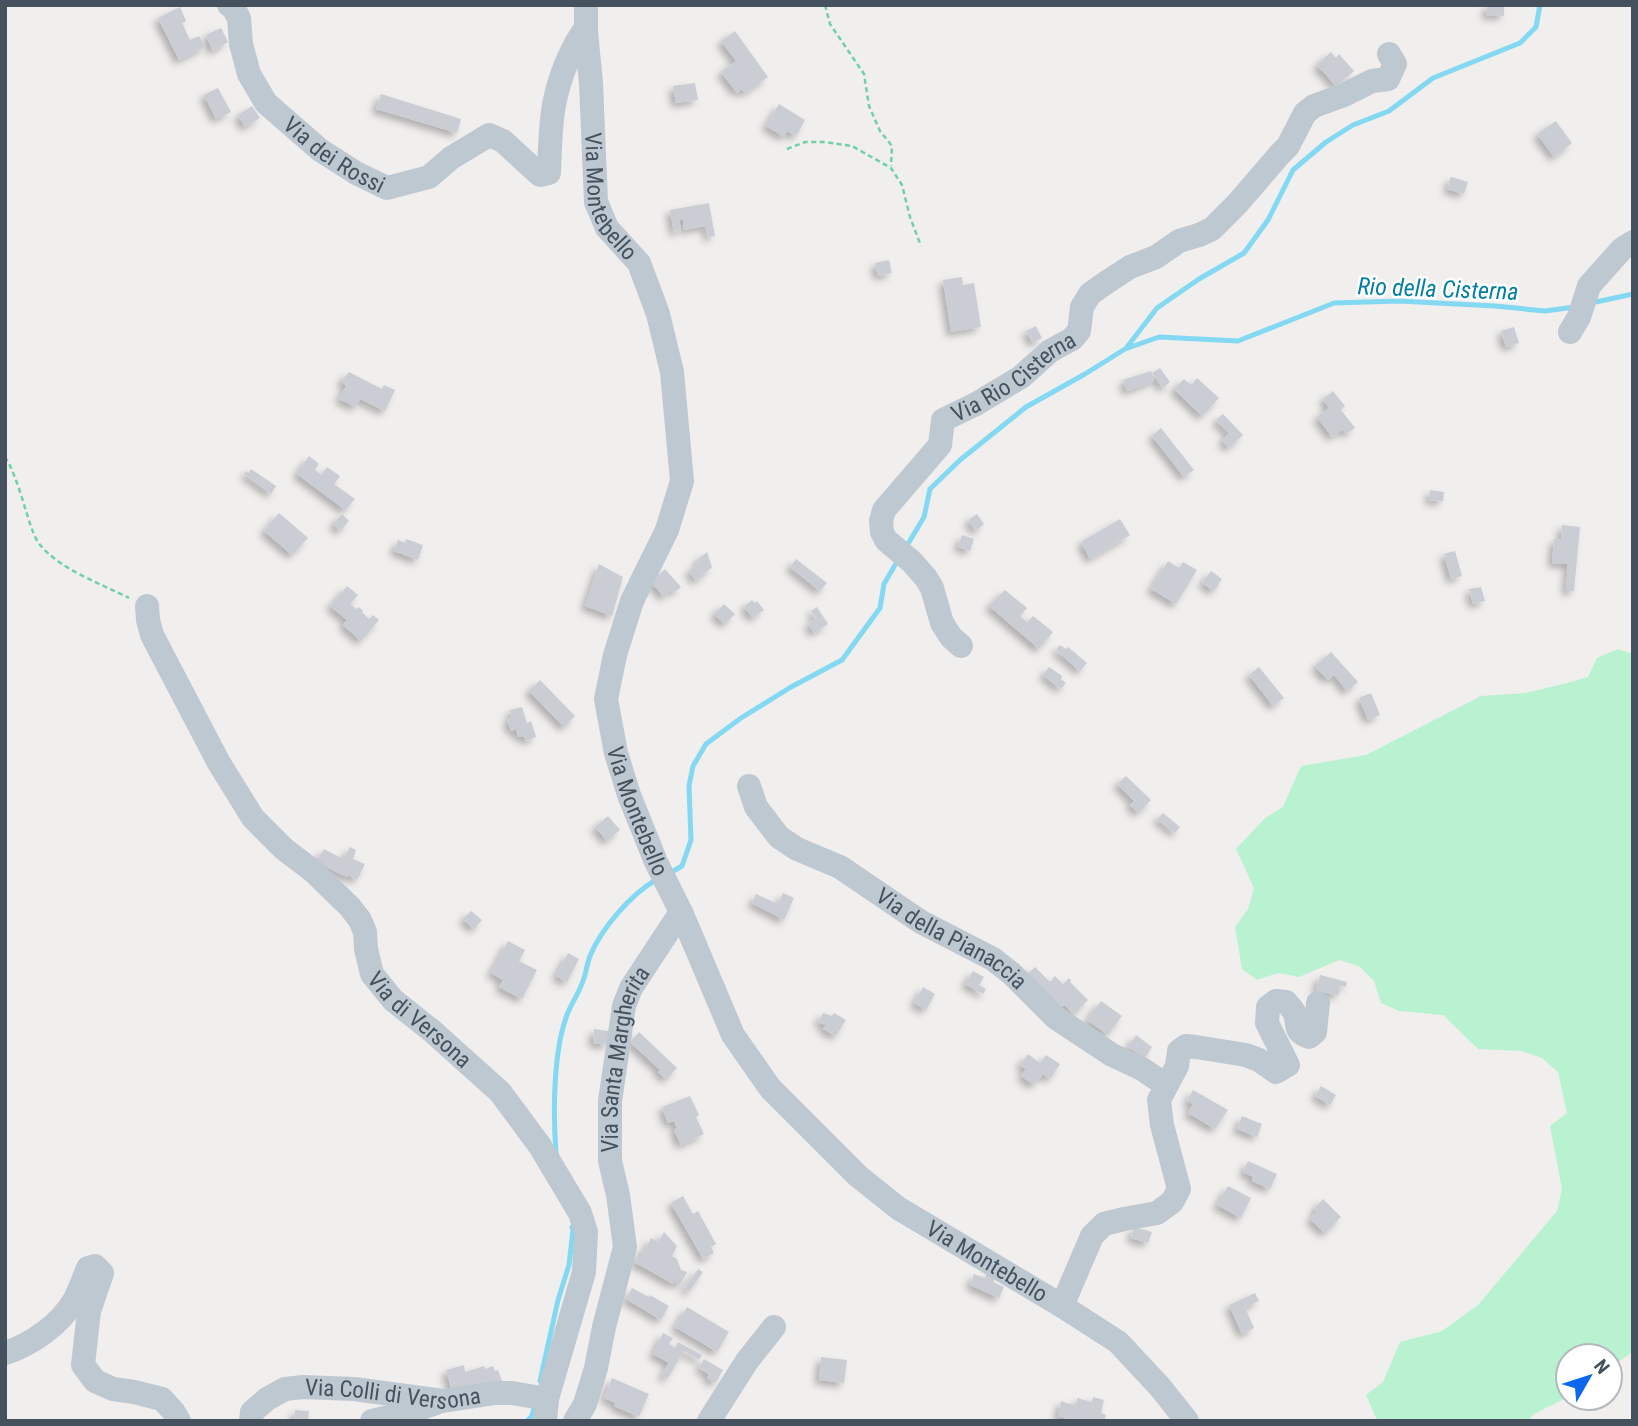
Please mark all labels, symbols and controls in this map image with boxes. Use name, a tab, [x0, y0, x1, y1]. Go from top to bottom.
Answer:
street label: Via dei Rossi	[278, 111, 389, 198]
street label: Via Montebello	[580, 132, 643, 266]
water label: Rio della Cisterna	[1357, 272, 1519, 306]
street label: Via Rio Cisterna	[947, 326, 1080, 427]
street label: Via Montebello	[602, 744, 674, 880]
street label: Via della Pianaccia	[871, 882, 1033, 995]
street label: Via Santa Margherita	[596, 961, 655, 1152]
street label: Via di Versona	[362, 966, 477, 1073]
street label: Via Montebello	[922, 1215, 1052, 1308]
north arrow	[1554, 1342, 1624, 1412]
text: N	[1589, 1355, 1614, 1378]
street label: Via Colli di Versona	[305, 1374, 482, 1415]

